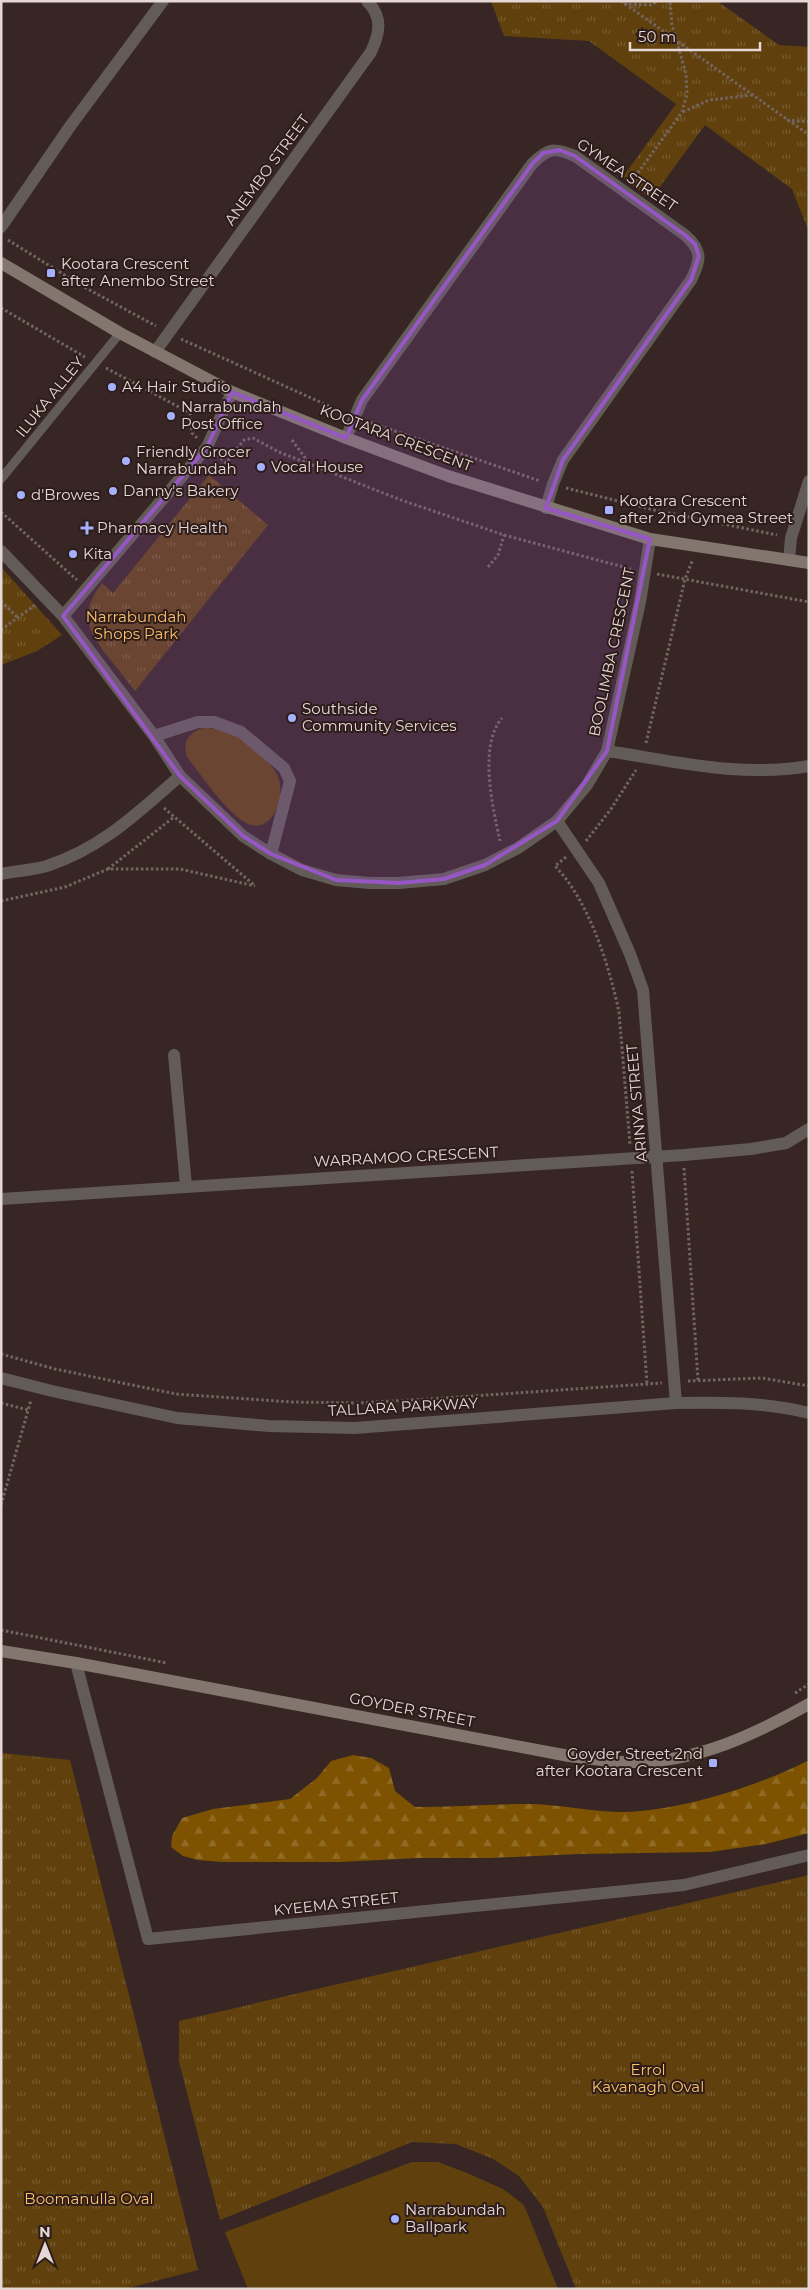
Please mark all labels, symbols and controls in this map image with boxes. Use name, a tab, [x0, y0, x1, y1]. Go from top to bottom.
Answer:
scale bar	[630, 20, 760, 52]
text: 50 m	[638, 27, 676, 46]
street label: ANEMBO STREET	[220, 110, 313, 229]
street label: GYMEA STREET	[573, 134, 681, 215]
place label: Kootara Crescent after Anembo Street	[61, 254, 214, 290]
marker: Kootara Crescent after Anembo Street	[45, 267, 57, 279]
street label: ILUKA ALLEY	[11, 352, 88, 441]
place label: A4 Hair Studio	[122, 377, 230, 396]
marker: A4 Hair Studio	[106, 381, 118, 393]
place label: Narrabundah Post Office	[181, 397, 282, 433]
street label: KOOTARA CRESCENT	[317, 400, 475, 476]
marker: Narrabundah Post Office	[165, 410, 177, 422]
place label: Friendly Grocer Narrabundah	[136, 442, 251, 478]
marker: Friendly Grocer Narrabundah	[120, 455, 132, 467]
place label: Vocal House	[271, 457, 363, 476]
marker: Vocal House	[255, 461, 267, 473]
place label: Danny's Bakery	[123, 481, 239, 500]
place label: d'Browes	[31, 485, 100, 504]
marker: Danny's Bakery	[107, 485, 119, 497]
marker: d'Browes	[15, 489, 27, 501]
place label: Kootara Crescent after 2nd Gymea Street	[619, 491, 793, 527]
marker: Kootara Crescent after 2nd Gymea Street	[603, 504, 615, 516]
place label: Pharmacy Health	[97, 518, 228, 537]
marker: Pharmacy Health	[81, 522, 93, 534]
place label: Kita	[83, 544, 112, 563]
marker: Kita	[67, 548, 79, 560]
street label: BOOLIMBA CRESCENT	[584, 565, 639, 738]
park label: Narrabundah Shops Park	[86, 607, 186, 643]
place label: Southside Community Services	[302, 699, 457, 735]
marker: Southside Community Services	[286, 712, 298, 724]
street label: ARINYA STREET	[622, 1043, 651, 1163]
street label: WARRAMOO CRESCENT	[313, 1142, 499, 1171]
street label: TALLARA PARKWAY	[327, 1393, 479, 1420]
street label: GOYDER STREET	[348, 1688, 477, 1731]
place label: Goyder Street 2nd after Kootara Crescent	[536, 1744, 703, 1780]
marker: Goyder Street 2nd after Kootara Crescent	[707, 1757, 719, 1769]
street label: KYEEMA STREET	[273, 1887, 400, 1920]
park label: Errol Kavanagh Oval	[592, 2060, 704, 2096]
park label: Boomanulla Oval	[24, 2189, 154, 2208]
place label: Narrabundah Ballpark	[405, 2200, 506, 2236]
marker: Narrabundah Ballpark	[389, 2213, 401, 2225]
north arrow	[20, 2220, 70, 2270]
text: N	[39, 2223, 51, 2241]

